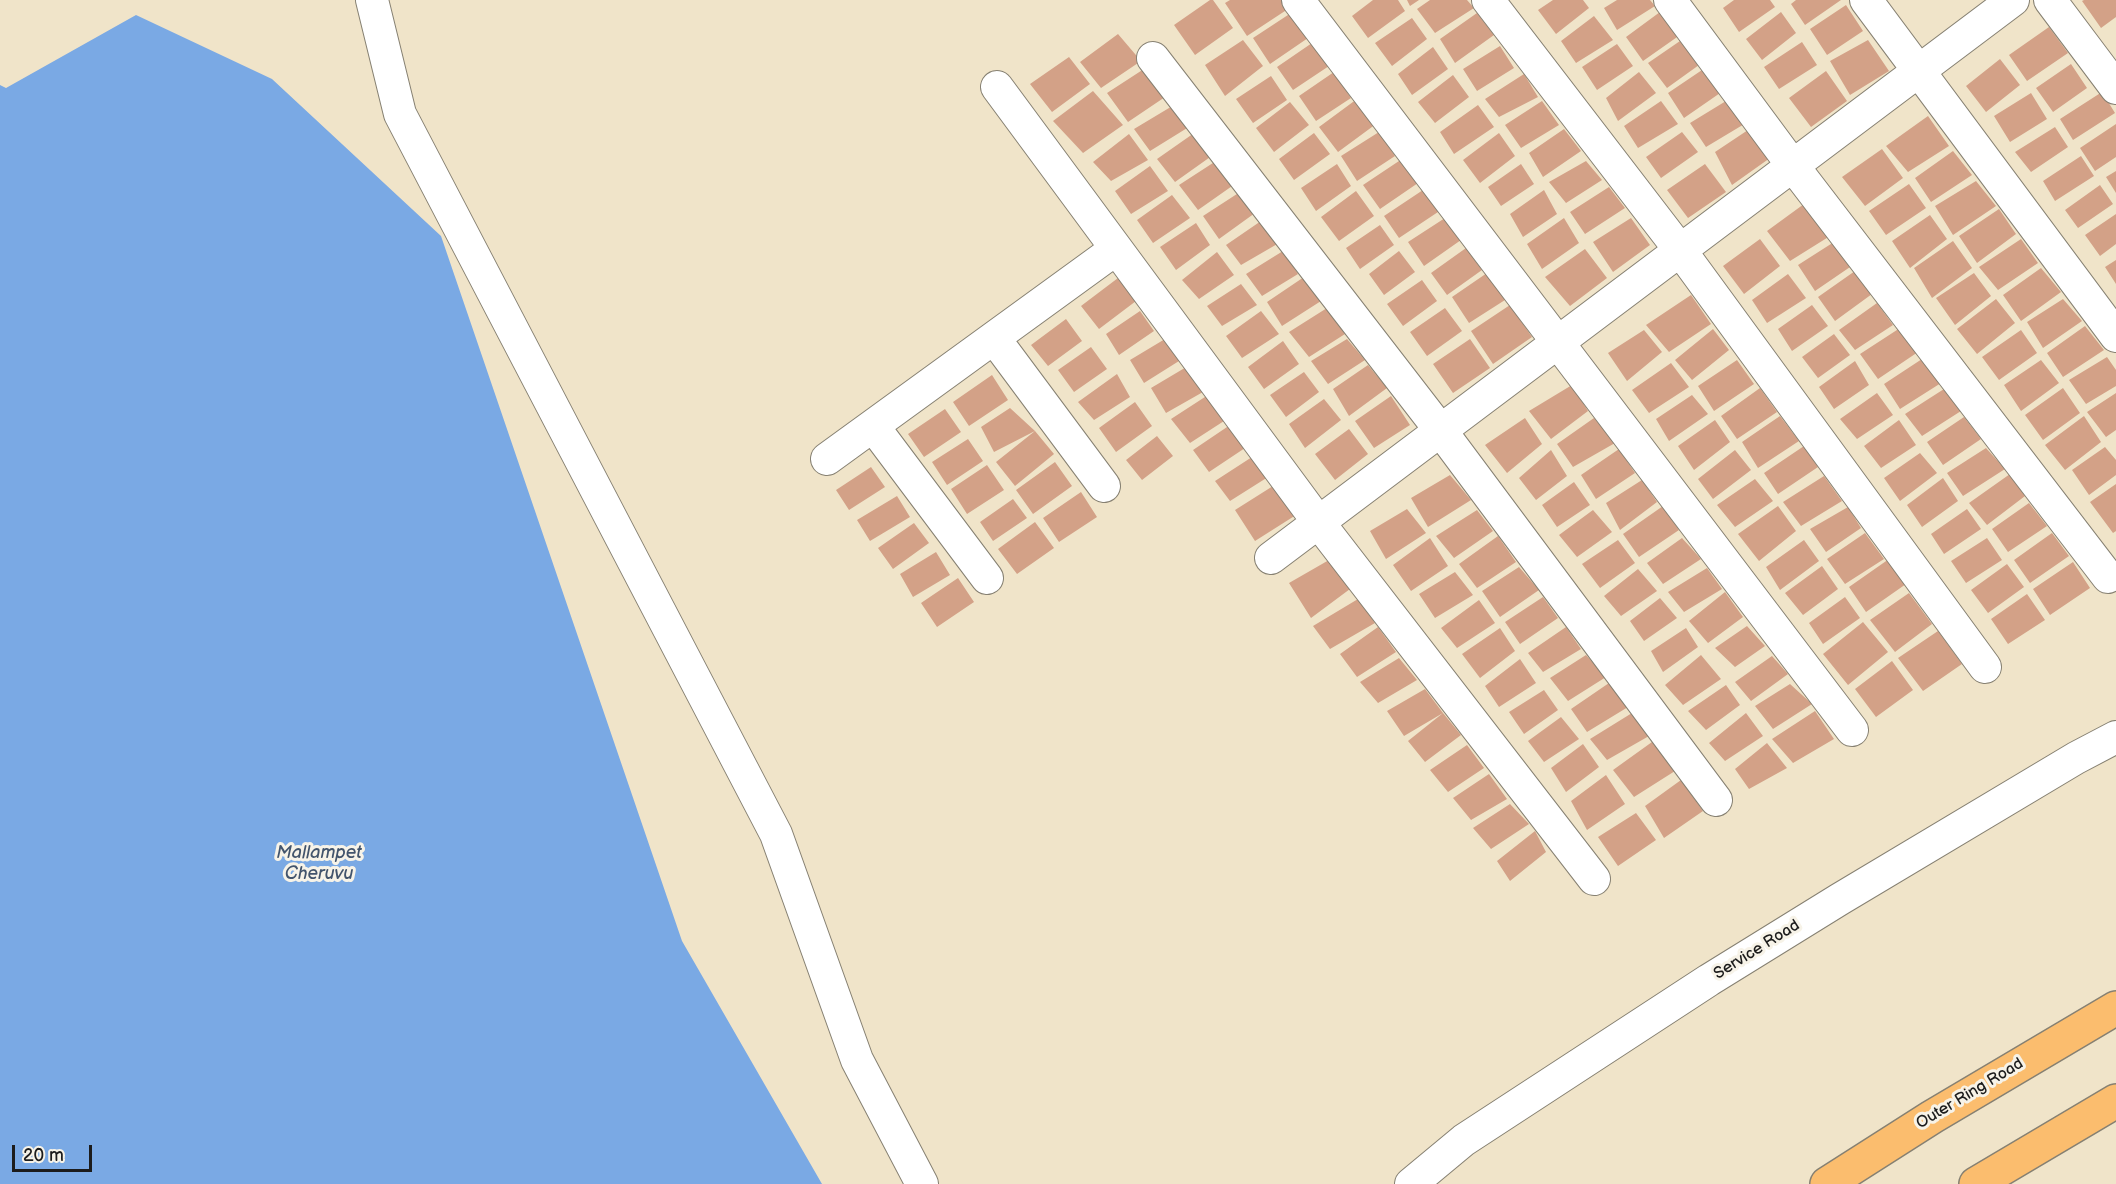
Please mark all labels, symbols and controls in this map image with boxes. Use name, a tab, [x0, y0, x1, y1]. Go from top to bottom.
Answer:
water label: Mallampet Cheruvu	[276, 842, 362, 884]
street label: Service Road	[1711, 916, 1803, 984]
street label: Outer Ring Road	[1913, 1054, 2027, 1134]
scale bar	[15, 1133, 94, 1171]
text: 20 m	[23, 1145, 64, 1166]

